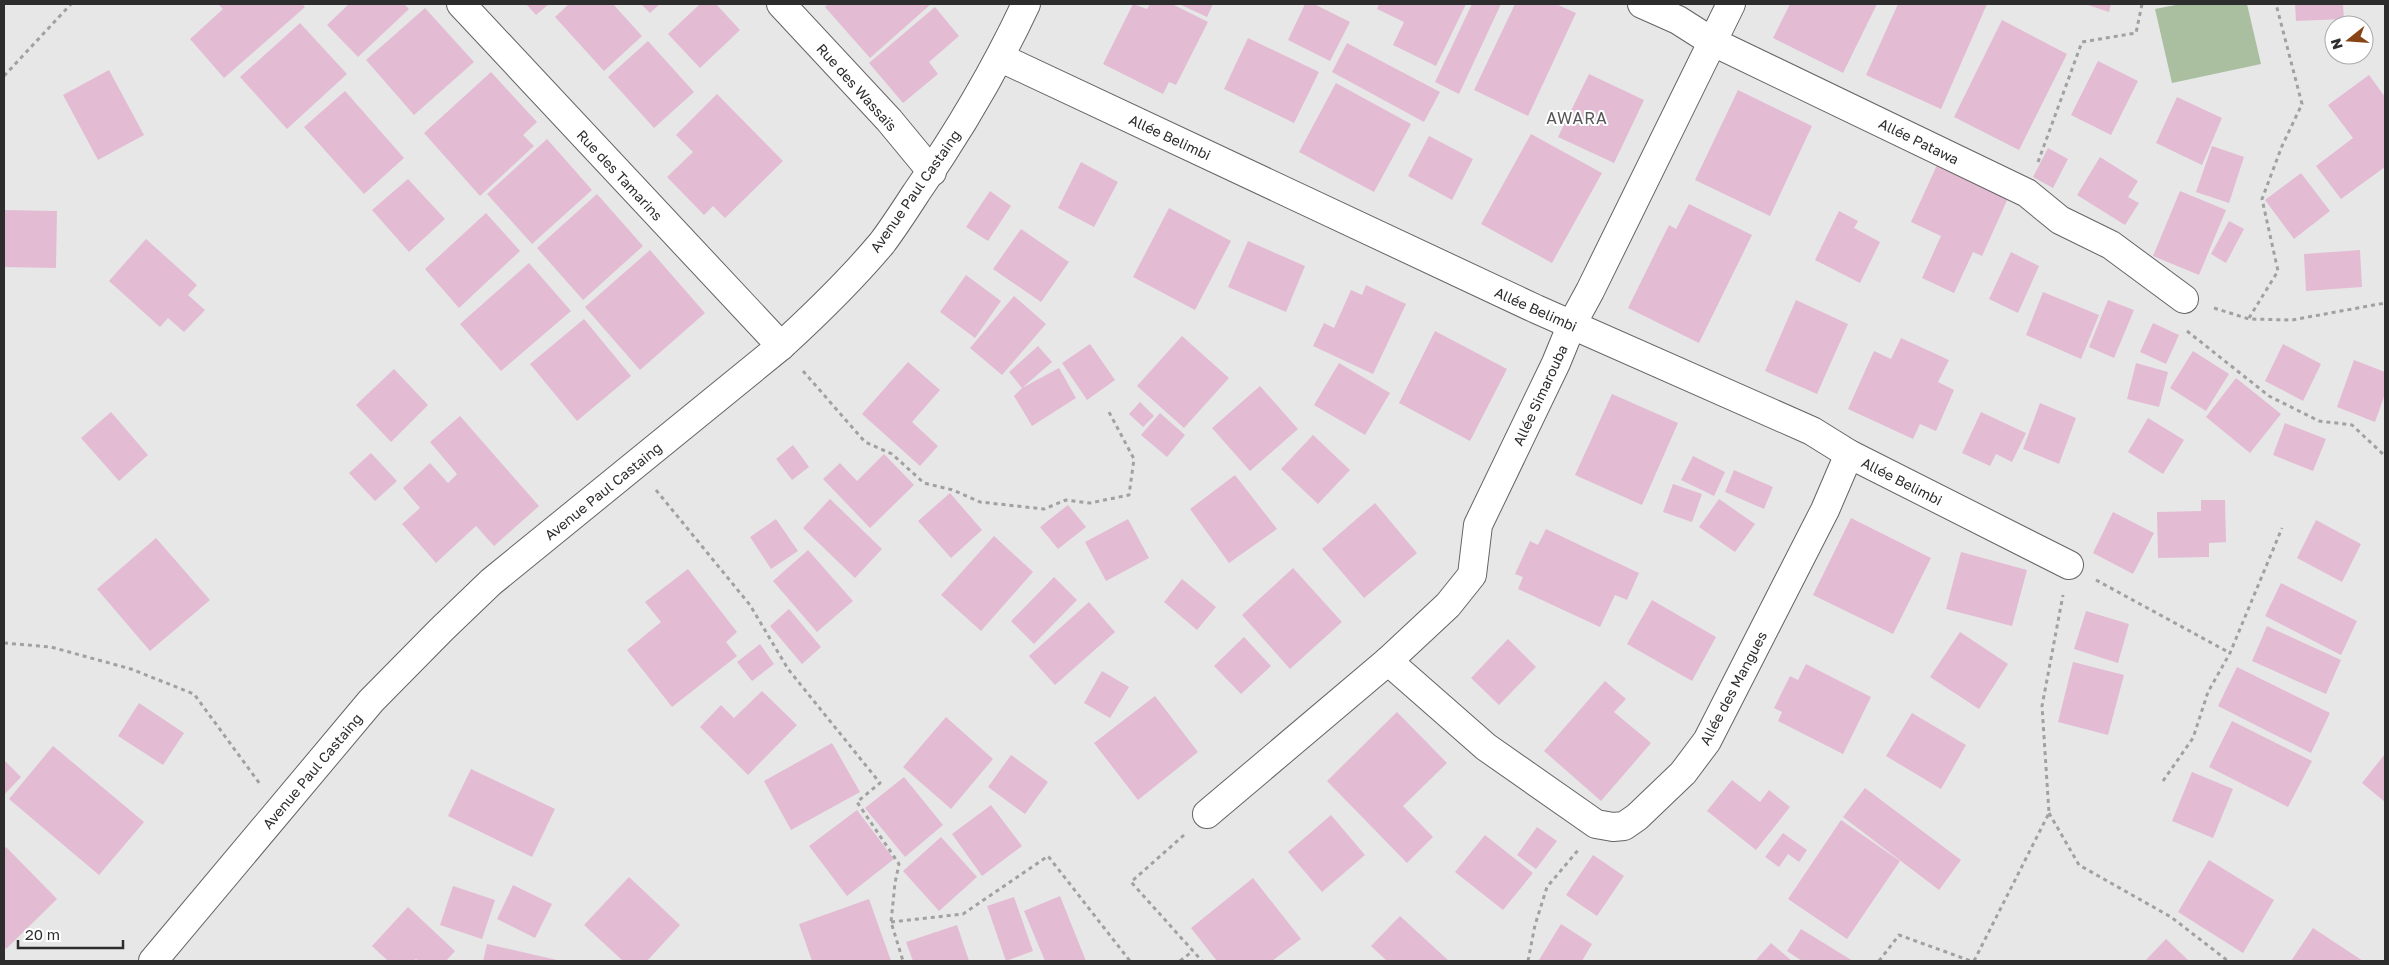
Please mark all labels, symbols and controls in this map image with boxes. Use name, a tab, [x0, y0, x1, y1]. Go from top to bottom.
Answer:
north arrow	[2324, 15, 2374, 65]
text: N	[2326, 36, 2346, 52]
street label: Rue des Wassaïs	[813, 40, 901, 134]
district label: AWARA	[1546, 108, 1608, 128]
street label: Allée Belimbi	[1126, 111, 1214, 163]
street label: Allée Patawa	[1876, 114, 1962, 168]
street label: Rue des Tamarins	[574, 126, 666, 224]
street label: Avenue Paul Castaing	[866, 126, 964, 256]
street label: Allée Belimbi	[1492, 283, 1580, 335]
street label: Allée Simarouba	[1509, 342, 1571, 448]
street label: Avenue Paul Castaing	[541, 439, 665, 543]
street label: Allée Belimbi	[1859, 453, 1945, 509]
street label: Allée des Mangues	[1696, 628, 1770, 748]
street label: Avenue Paul Castaing	[259, 710, 365, 832]
scale bar	[18, 918, 122, 950]
text: 20 m	[25, 925, 60, 943]

